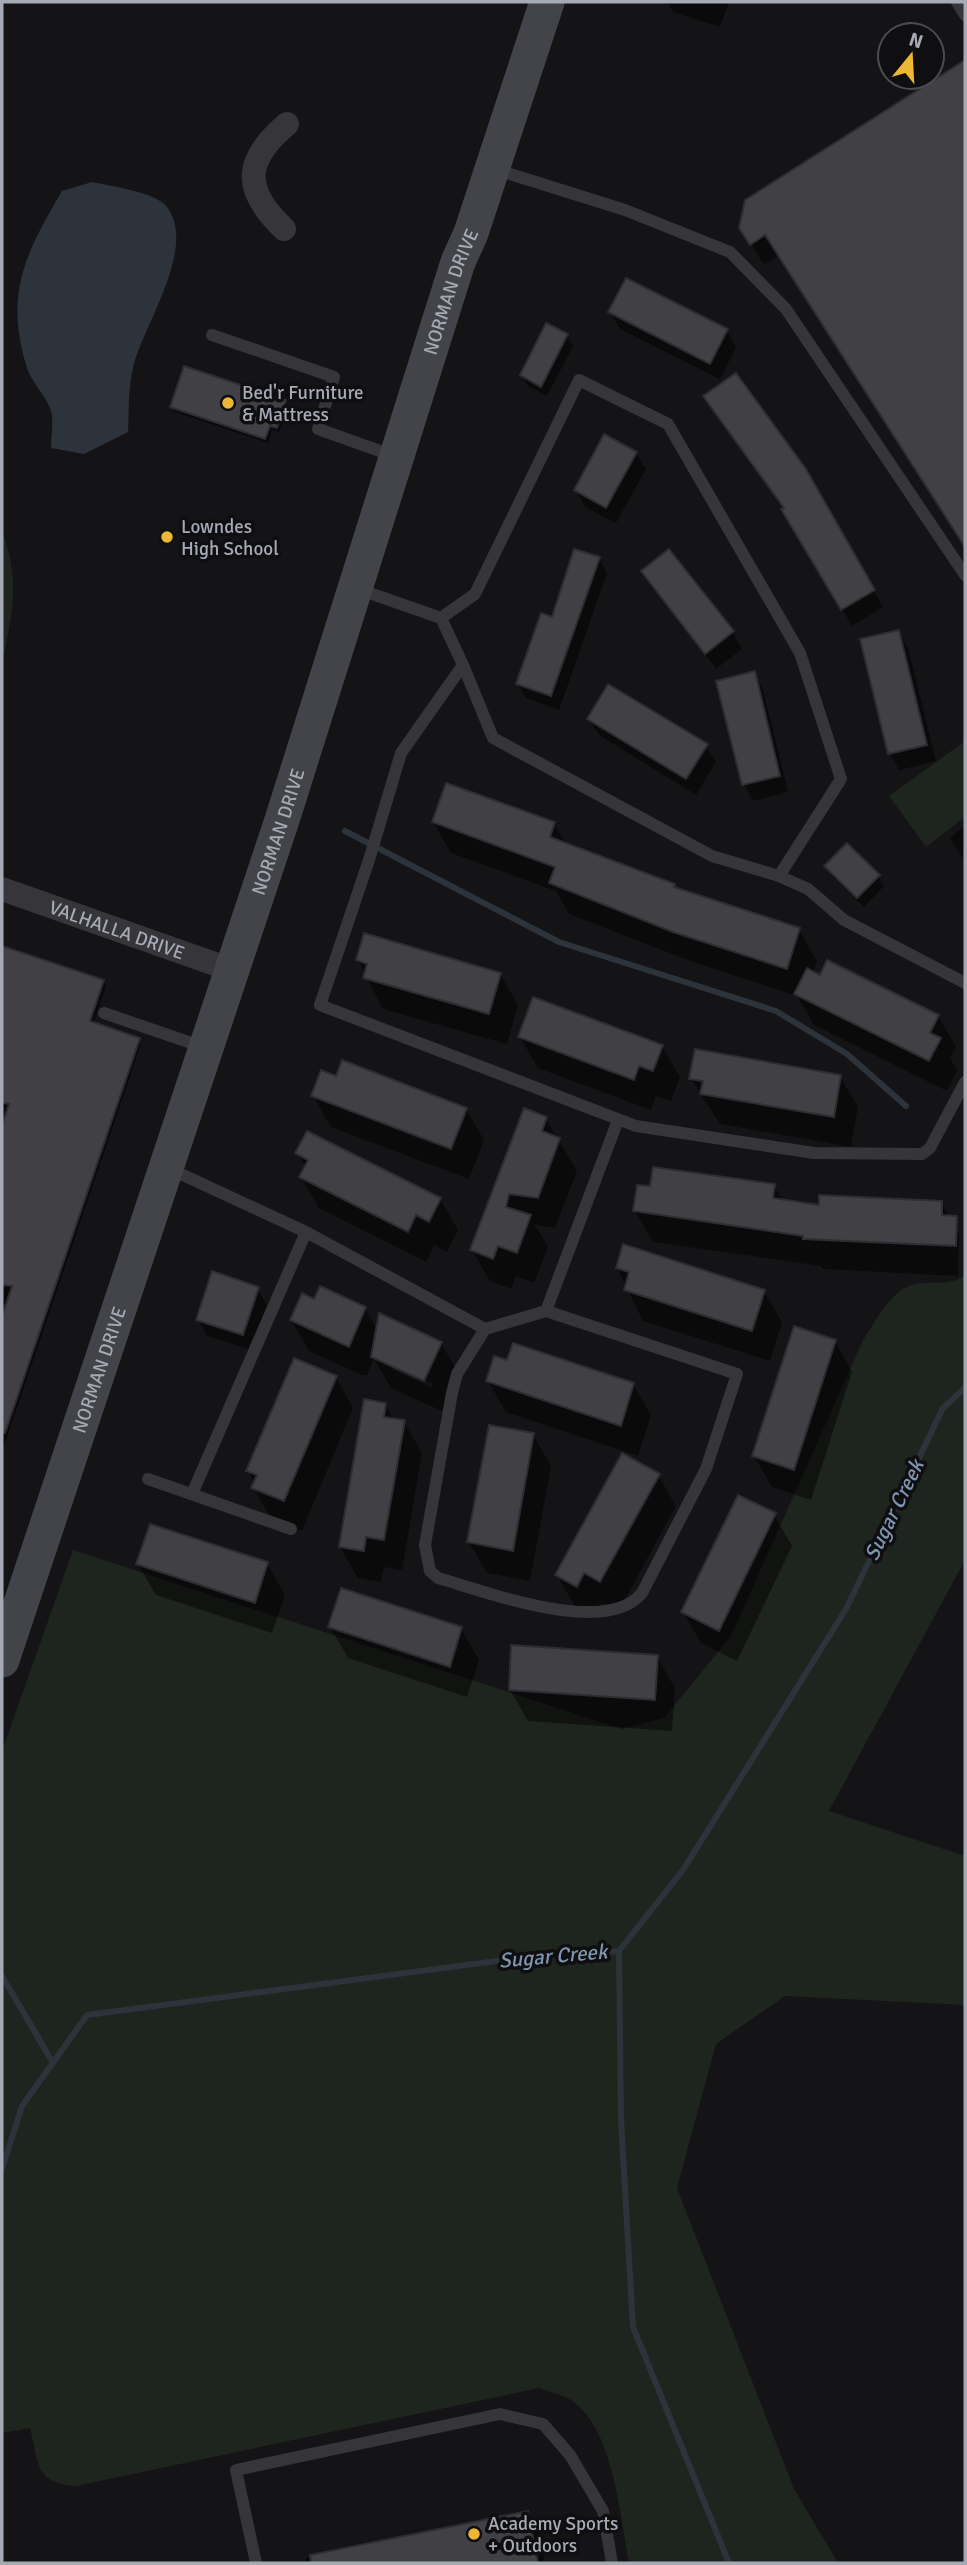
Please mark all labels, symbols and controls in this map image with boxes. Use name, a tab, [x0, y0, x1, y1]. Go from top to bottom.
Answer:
north arrow	[876, 21, 946, 91]
text: N	[906, 27, 926, 54]
street label: NORMAN DRIVE	[418, 225, 484, 358]
place label: Bed'r Furniture & Mattress	[242, 381, 364, 427]
marker: Bed'r Furniture & Mattress	[220, 395, 236, 411]
place label: Lowndes High School	[181, 515, 279, 561]
marker: Lowndes High School	[159, 529, 175, 545]
street label: NORMAN DRIVE	[247, 766, 311, 898]
street label: VALHALLA DRIVE	[46, 896, 188, 965]
street label: NORMAN DRIVE	[67, 1304, 132, 1436]
water label: Sugar Creek	[858, 1453, 931, 1565]
water label: Sugar Creek	[498, 1938, 611, 1974]
place label: Academy Sports + Outdoors	[488, 2512, 618, 2558]
marker: Academy Sports + Outdoors	[466, 2526, 482, 2542]

